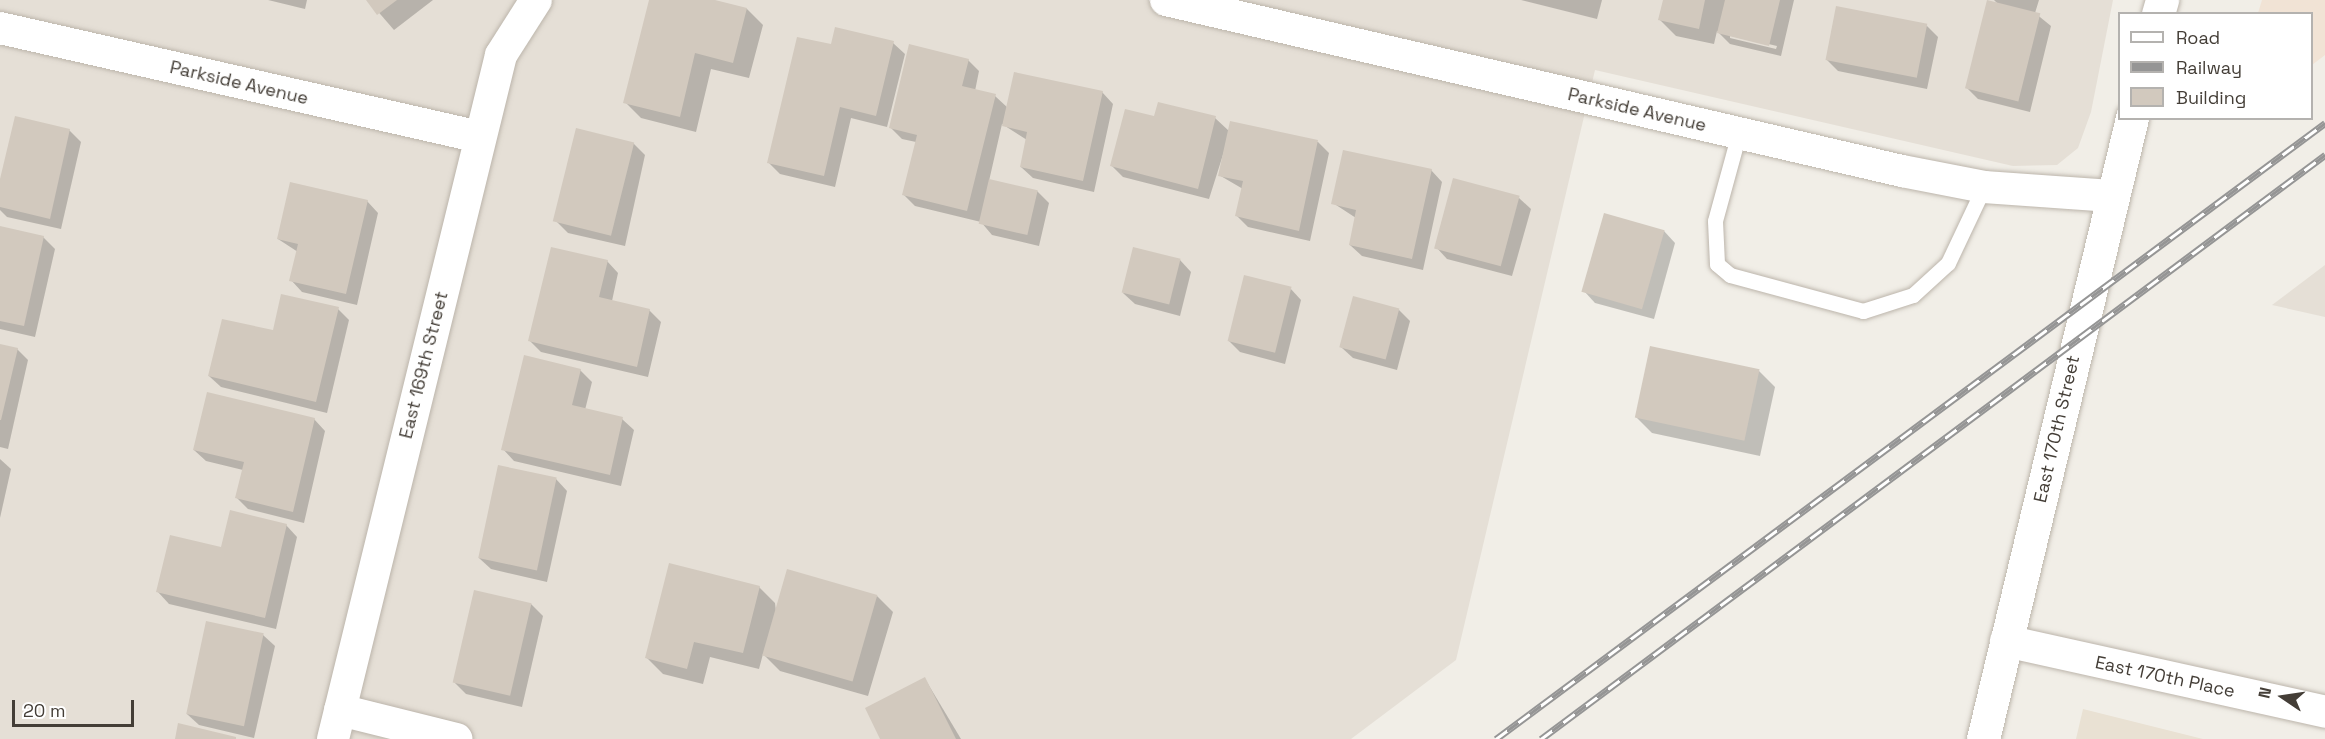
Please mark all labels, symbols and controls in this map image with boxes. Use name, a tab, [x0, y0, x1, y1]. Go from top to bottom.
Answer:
legend	[2118, 12, 2313, 120]
text: Road	[2176, 26, 2220, 49]
text: Railway	[2176, 56, 2242, 79]
street label: Parkside Avenue	[168, 57, 310, 109]
street label: Parkside Avenue	[1566, 84, 1708, 136]
text: Building	[2176, 86, 2246, 109]
street label: East 169th Street	[395, 289, 453, 441]
street label: East 170th Street	[2030, 353, 2084, 505]
street label: East 170th Place	[2093, 652, 2237, 702]
north arrow	[2253, 667, 2313, 727]
text: N	[2254, 685, 2276, 700]
scale bar	[15, 688, 136, 726]
text: 20 m	[23, 699, 66, 722]

